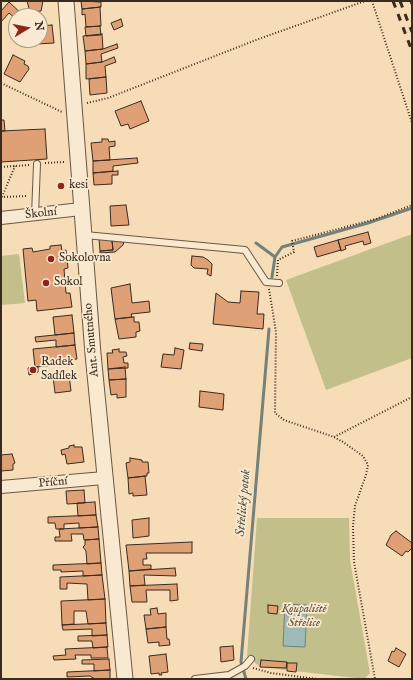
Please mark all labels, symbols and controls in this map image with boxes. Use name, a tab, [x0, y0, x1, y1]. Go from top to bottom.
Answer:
north arrow	[8, 8, 48, 48]
text: N	[31, 20, 47, 32]
place label: kesi	[69, 179, 88, 193]
marker: kesi	[56, 181, 66, 191]
street label: Školní	[24, 205, 58, 223]
place label: Sokolovna	[59, 252, 111, 266]
marker: Sokolovna	[46, 254, 56, 264]
place label: Sokol	[54, 276, 83, 290]
marker: Sokol	[41, 278, 51, 288]
street label: Ant. Smutného	[82, 302, 102, 378]
place label: Radek Sadílek	[41, 356, 77, 384]
marker: Radek Sadílek	[28, 365, 38, 375]
water label: Střelický potok	[233, 469, 255, 537]
street label: Příční	[38, 475, 68, 491]
park label: Koupaliště Střelice	[281, 603, 327, 631]

